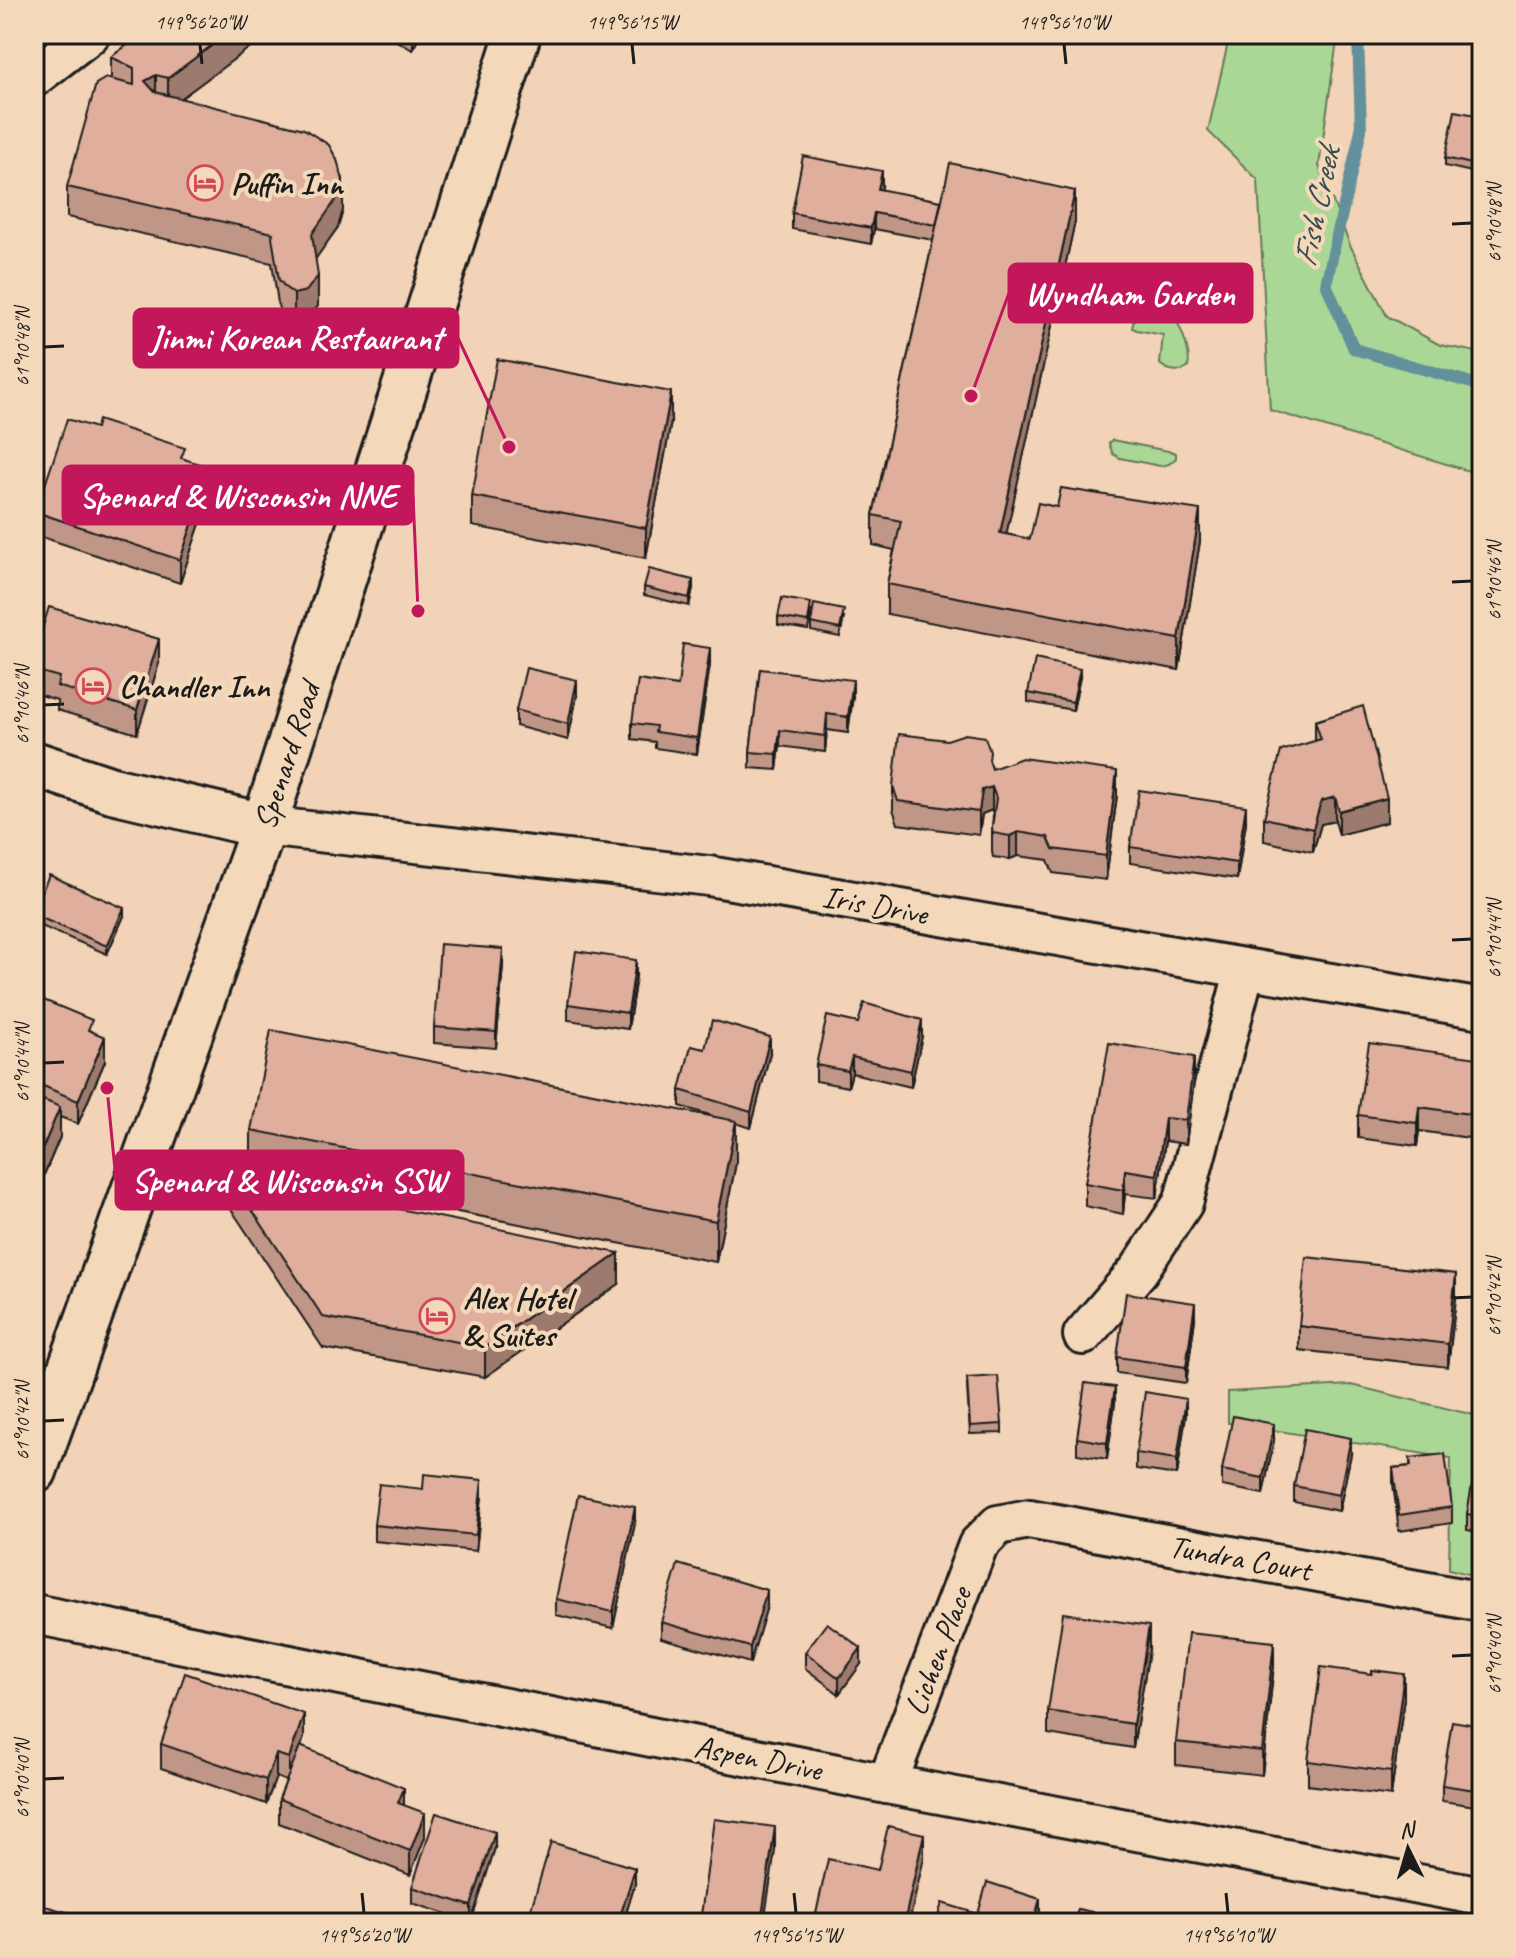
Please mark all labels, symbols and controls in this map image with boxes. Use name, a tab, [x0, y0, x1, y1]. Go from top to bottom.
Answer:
text: 149°56'20"W	[155, 10, 249, 35]
text: 149°56'15"W	[587, 10, 681, 35]
text: 149°56'10"W	[1019, 10, 1113, 35]
water label: Fish Creek	[1282, 138, 1351, 270]
place label: Puffin Inn	[231, 163, 345, 204]
hotel icon: Puffin Inn	[186, 164, 224, 202]
text: 61°10'48"N	[1482, 181, 1507, 262]
callout: Wyndham Garden	[1009, 264, 1252, 322]
text: Wyndham Garden	[1025, 272, 1236, 315]
text: 61°10'48"N	[10, 305, 35, 386]
callout: Jinmi Korean Restaurant	[134, 309, 458, 367]
text: Jinmi Korean Restaurant	[148, 316, 447, 359]
callout: Spenard & Wisconsin NNE	[63, 466, 413, 524]
text: Spenard & Wisconsin NNE	[79, 474, 402, 517]
text: 61°10'46"N	[1482, 539, 1507, 620]
text: 61°10'46"N	[10, 663, 35, 744]
place label: Chandler Inn	[119, 666, 271, 707]
hotel icon: Chandler Inn	[74, 667, 112, 705]
street label: Spenard Road	[244, 672, 332, 835]
street label: Iris Drive	[819, 876, 933, 935]
text: 61°10'44"N	[1482, 897, 1507, 978]
text: 61°10'44"N	[10, 1021, 35, 1102]
callout: Spenard & Wisconsin SSW	[116, 1151, 463, 1209]
text: Spenard & Wisconsin SSW	[132, 1159, 451, 1202]
text: 61°10'42"N	[1482, 1255, 1507, 1336]
place label: Alex Hotel & Suites	[463, 1278, 578, 1356]
hotel icon: Alex Hotel & Suites	[418, 1297, 456, 1335]
text: 61°10'42"N	[10, 1379, 35, 1460]
street label: Tundra Court	[1166, 1525, 1317, 1591]
street label: Lichen Place	[895, 1579, 982, 1721]
text: 61°10'40"N	[1482, 1613, 1507, 1694]
street label: Aspen Drive	[691, 1726, 828, 1791]
text: 61°10'40"N	[10, 1737, 35, 1818]
north arrow	[1368, 1809, 1448, 1889]
text: N	[1398, 1815, 1418, 1845]
text: 149°56'20"W	[319, 1923, 413, 1948]
text: 149°56'15"W	[751, 1923, 845, 1948]
text: 149°56'10"W	[1183, 1923, 1277, 1948]

